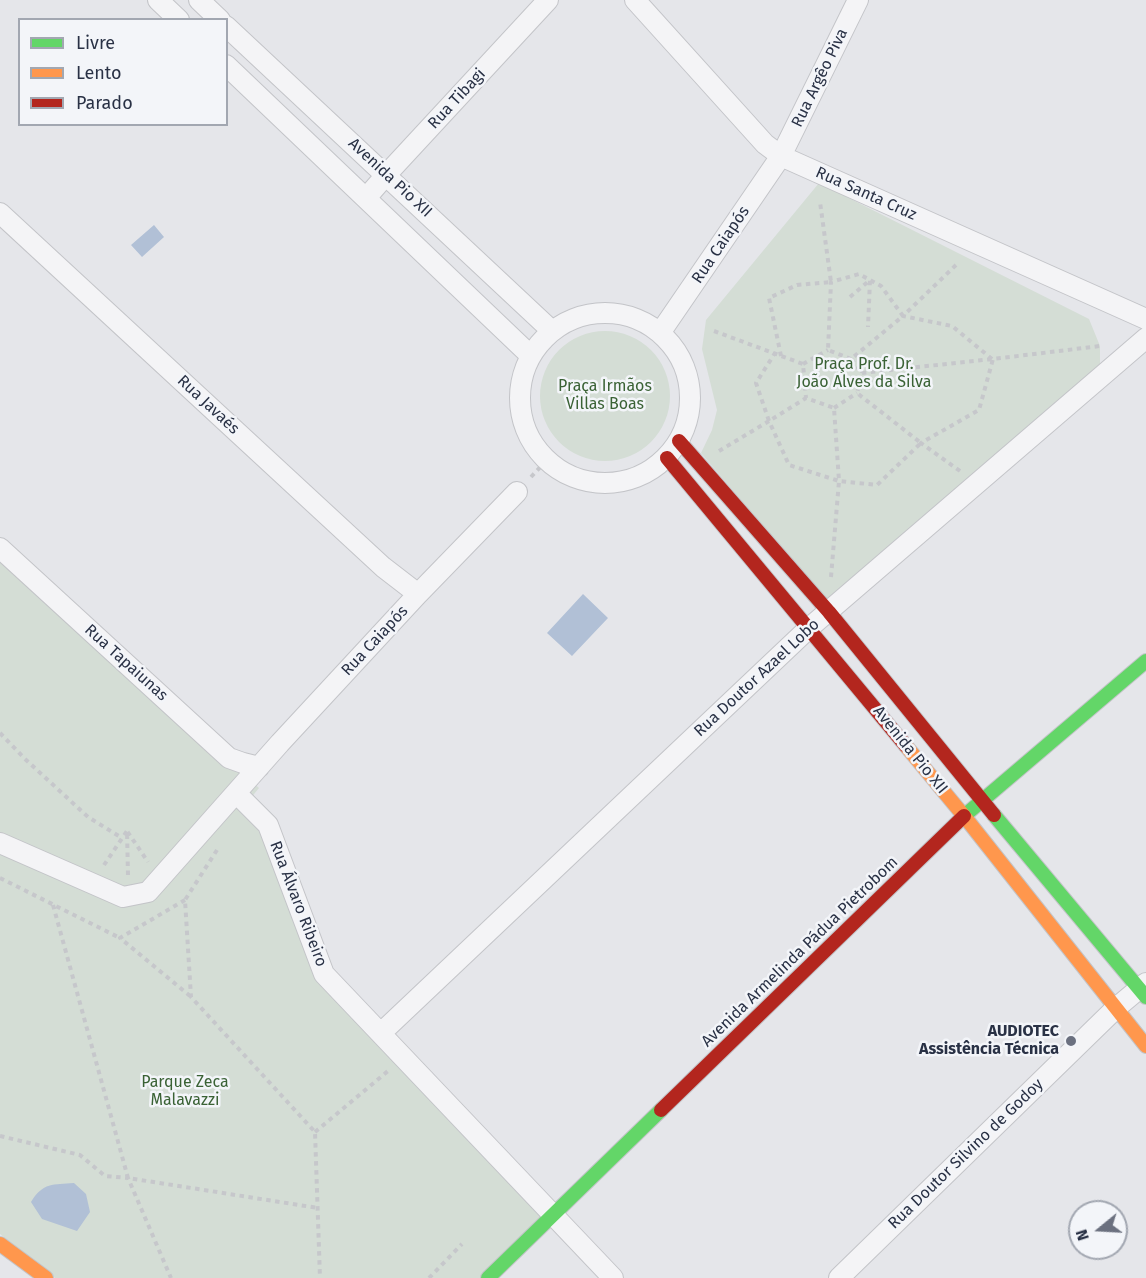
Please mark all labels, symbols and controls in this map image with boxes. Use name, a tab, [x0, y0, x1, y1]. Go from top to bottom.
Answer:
legend	[18, 18, 228, 126]
street label: Rua Argêo Piva	[788, 25, 852, 131]
text: Livre	[76, 32, 115, 54]
text: Lento	[76, 62, 122, 84]
street label: Rua Tibagi	[424, 65, 490, 133]
text: Parado	[76, 92, 133, 114]
street label: Avenida Pio XII	[344, 134, 436, 222]
street label: Rua Santa Cruz	[813, 163, 919, 225]
street label: Rua Caiapós	[688, 203, 754, 287]
park label: Praça Prof. Dr. João Alves da Silva	[797, 355, 931, 393]
street label: Rua Javaés	[173, 371, 243, 439]
park label: Praça Irmãos Villas Boas	[558, 377, 652, 415]
street label: Rua Caiapós	[338, 602, 412, 680]
street label: Rua Doutor Azael Lobo	[690, 615, 824, 741]
street label: Rua Tapaiunas	[80, 621, 172, 705]
street label: Avenida Pio XII	[869, 702, 951, 798]
street label: Rua Álvaro Ribeiro	[265, 838, 331, 970]
street label: Avenida Armelinda Pádua Pietrobom	[698, 853, 902, 1051]
place label: AUDIOTEC Assistência Técnica	[919, 1022, 1059, 1060]
marker: AUDIOTEC Assistência Técnica	[1064, 1034, 1078, 1048]
park label: Parque Zeca Malavazzi	[141, 1073, 229, 1111]
street label: Rua Doutor Silvino de Godoy	[885, 1075, 1047, 1233]
north arrow	[1068, 1200, 1128, 1260]
text: N	[1072, 1227, 1093, 1243]

